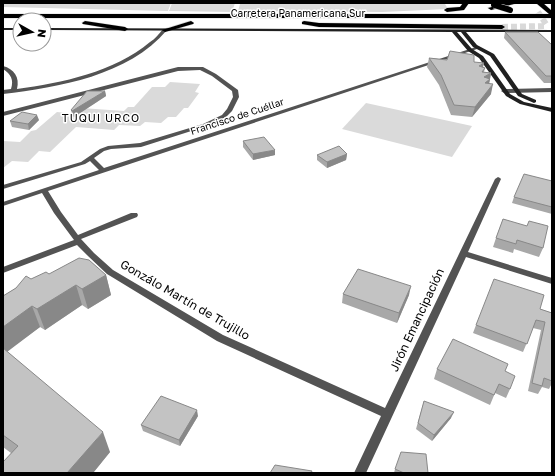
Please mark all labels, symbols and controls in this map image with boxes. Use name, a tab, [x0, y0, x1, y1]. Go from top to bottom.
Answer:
street label: Carretera Panamericana Sur	[231, 7, 365, 19]
north arrow	[12, 12, 52, 52]
text: N	[35, 28, 49, 39]
street label: Francisco de Cuéllar	[189, 95, 286, 137]
district label: TUQUI URCO	[62, 111, 140, 124]
street label: Gonzálo Martín de Trujillo	[118, 256, 253, 343]
street label: Jirón Emancipación	[386, 266, 447, 374]

